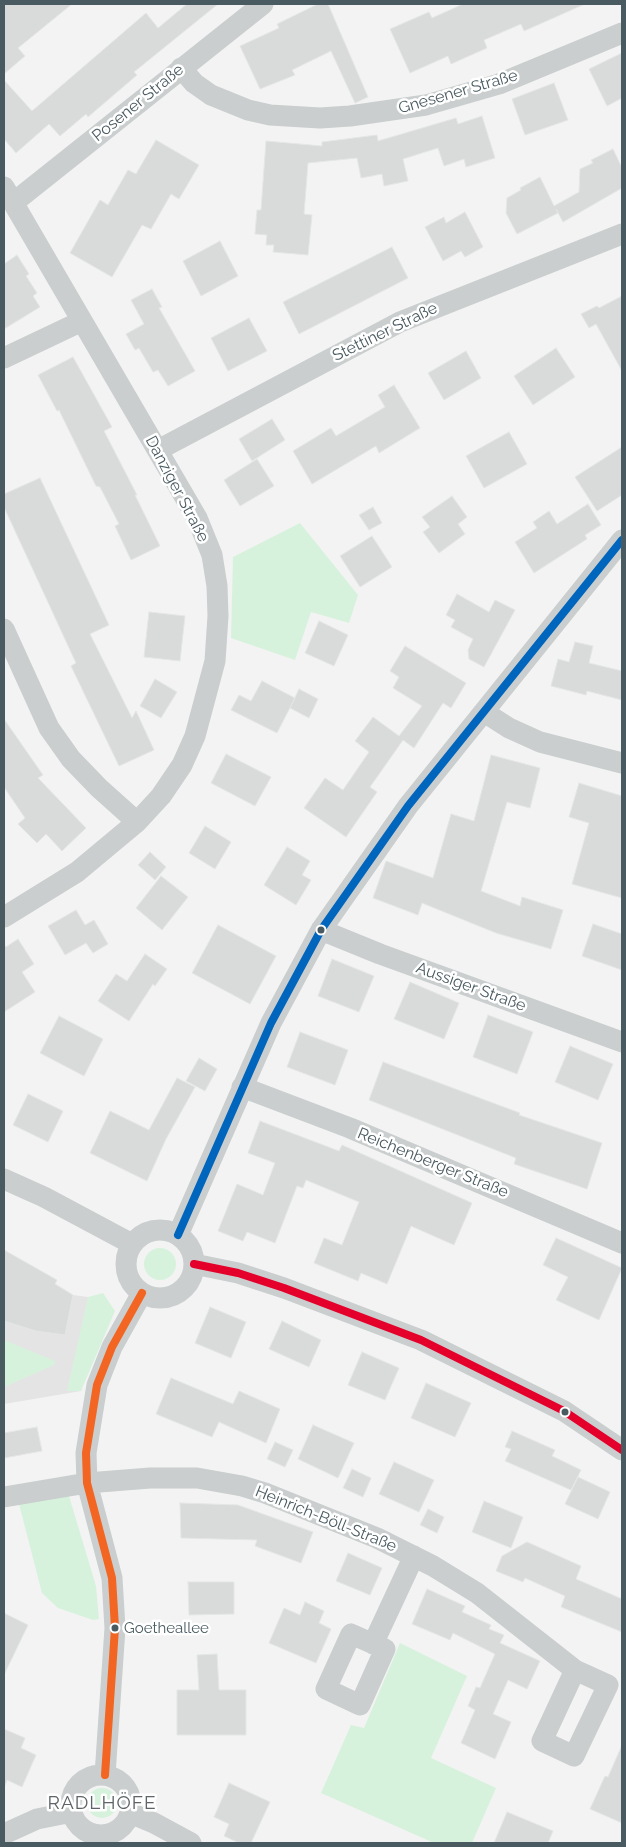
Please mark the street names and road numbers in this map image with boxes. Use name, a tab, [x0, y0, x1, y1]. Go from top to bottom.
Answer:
street label: Posener Straße	[88, 60, 188, 146]
street label: Gnesener Straße	[396, 66, 520, 118]
street label: Stettiner Straße	[329, 298, 441, 366]
street label: Danziger Straße	[141, 433, 213, 545]
street label: Aussiger Straße	[413, 958, 529, 1016]
street label: Reichenberger Straße	[355, 1124, 511, 1202]
street label: Heinrich-Böll-Straße	[253, 1482, 399, 1556]

